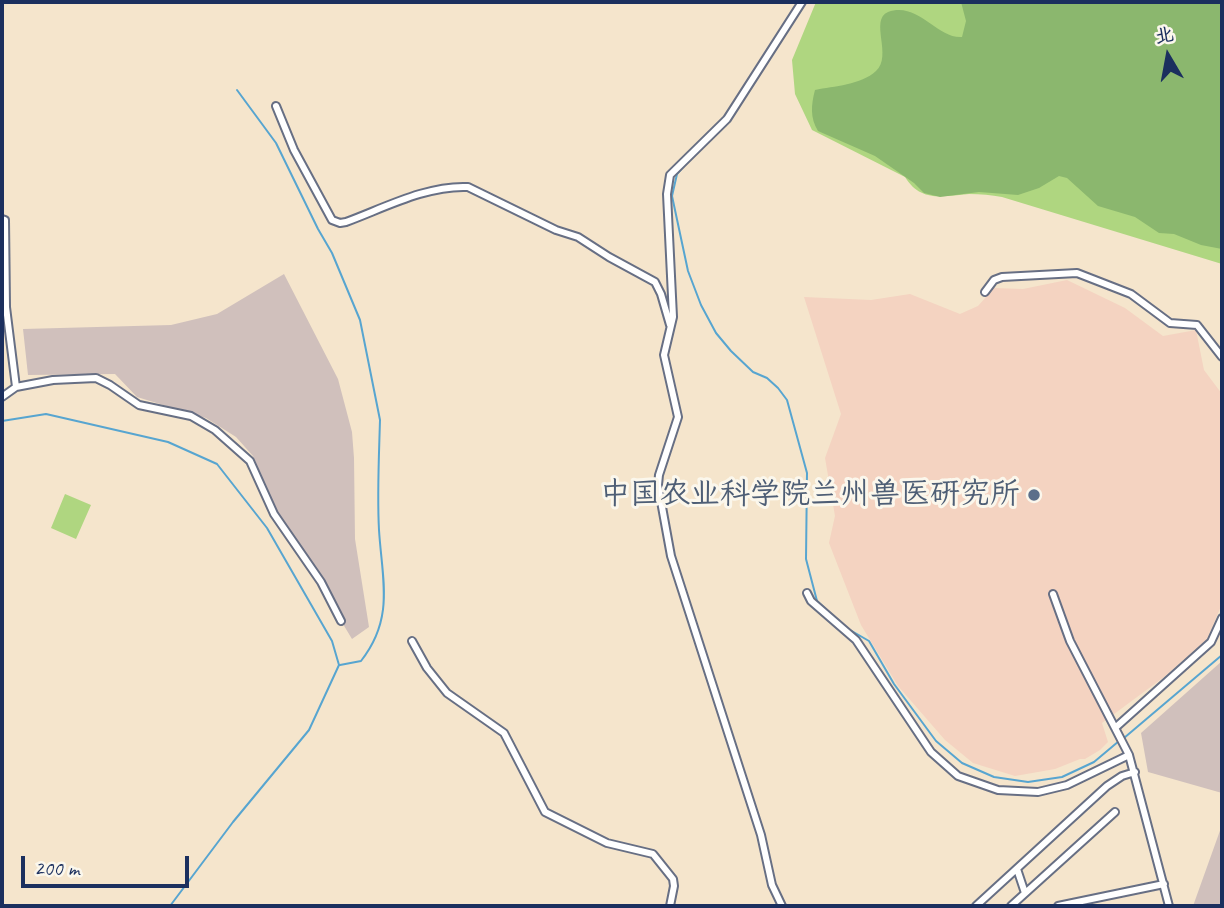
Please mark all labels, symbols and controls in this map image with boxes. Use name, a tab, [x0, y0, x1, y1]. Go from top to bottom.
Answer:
north arrow	[1133, 21, 1203, 91]
text: 北	[1153, 22, 1176, 49]
place label: 中国农业科学院兰州兽医研究所	[600, 477, 1020, 513]
marker: 中国农业科学院兰州兽医研究所	[1026, 487, 1042, 503]
scale bar	[24, 842, 192, 886]
text: 200 m	[34, 855, 79, 881]

